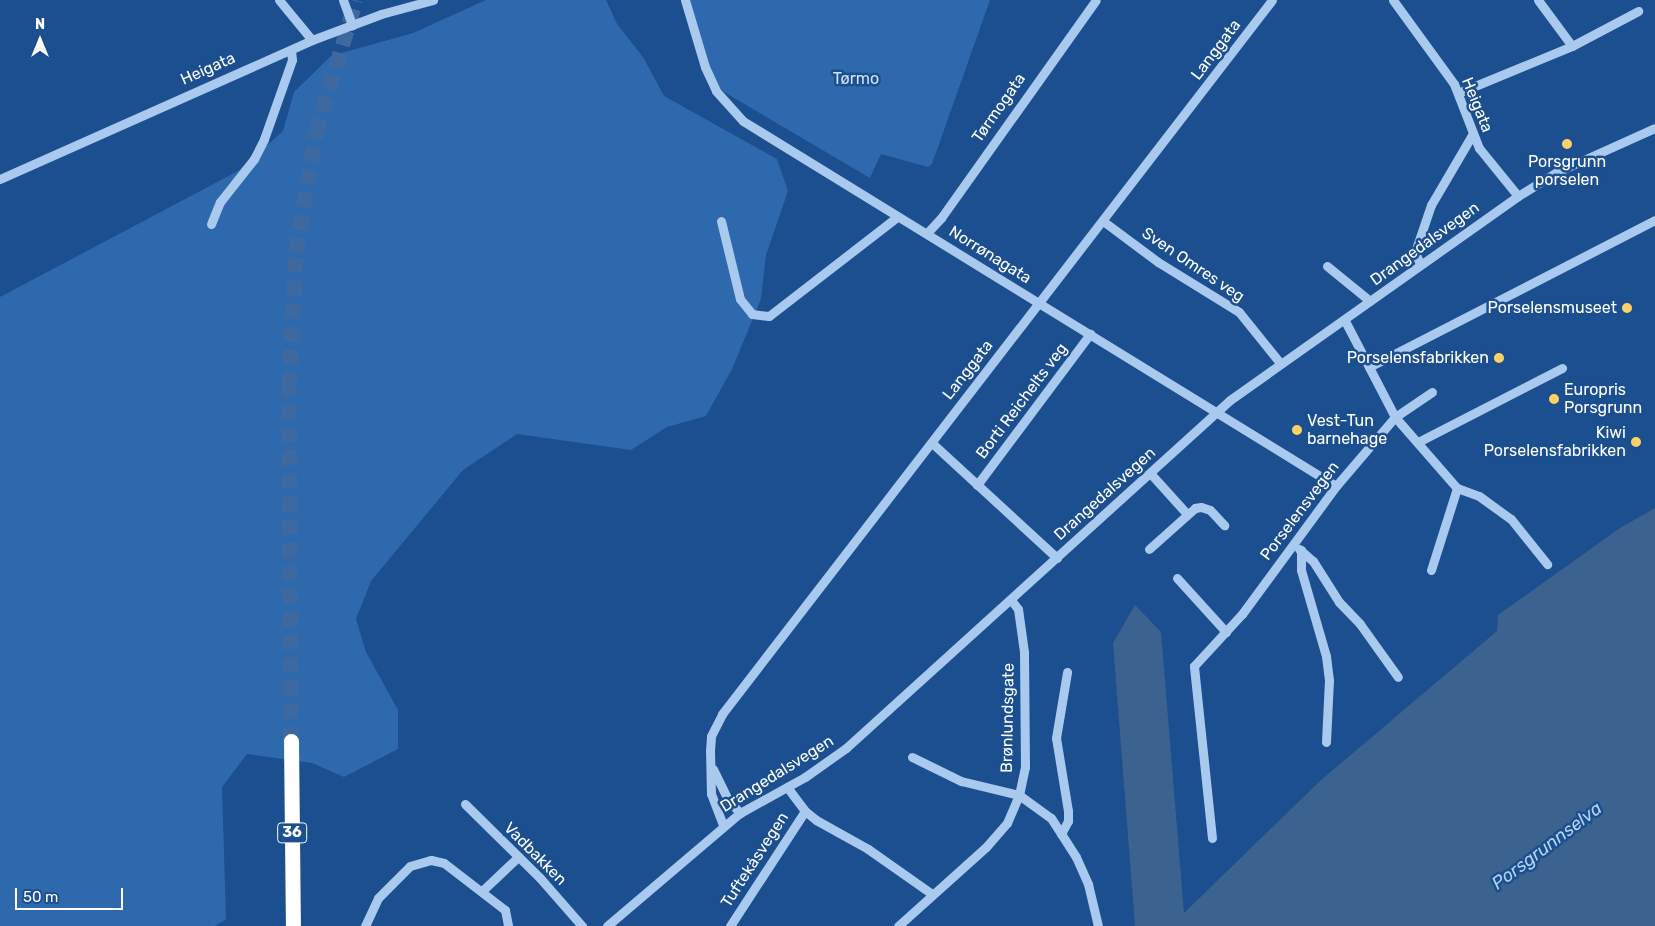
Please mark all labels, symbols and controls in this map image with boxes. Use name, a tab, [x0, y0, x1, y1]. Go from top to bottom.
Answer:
north arrow	[15, 15, 65, 65]
text: N	[35, 16, 45, 33]
street label: Langgata	[1187, 16, 1245, 84]
street label: Heigata	[178, 49, 238, 89]
park label: Tørmo	[833, 69, 879, 89]
street label: Tørmogata	[968, 70, 1030, 146]
street label: Heigata	[1457, 75, 1497, 135]
marker: Porsgrunn porselen	[1561, 138, 1573, 150]
place label: Porsgrunn porselen	[1528, 152, 1606, 190]
street label: Drangedalsvegen	[1367, 198, 1483, 290]
street label: Norrønagata	[945, 222, 1035, 288]
street label: Sven Omres veg	[1138, 223, 1248, 307]
place label: Porselensmuseet	[1488, 298, 1617, 318]
marker: Porselensmuseet	[1621, 302, 1633, 314]
street label: Langgata	[939, 336, 997, 404]
street label: Borti Reichelts veg	[972, 339, 1072, 463]
place label: Porselensfabrikken	[1347, 348, 1489, 368]
marker: Porselensfabrikken	[1493, 352, 1505, 364]
place label: Europris Porsgrunn	[1564, 380, 1642, 418]
marker: Europris Porsgrunn	[1548, 393, 1560, 405]
place label: Vest-Tun barnehage	[1307, 411, 1387, 449]
place label: Kiwi Porselensfabrikken	[1484, 423, 1626, 461]
marker: Vest-Tun barnehage	[1291, 424, 1303, 436]
marker: Kiwi Porselensfabrikken	[1630, 436, 1642, 448]
street label: Drangedalsvegen	[1050, 443, 1160, 545]
street label: Porselensvegen	[1257, 458, 1343, 564]
street label: Brønlundsgate	[997, 663, 1019, 773]
street label: Drangedalsvegen	[717, 731, 837, 817]
water label: Porsgrunnselva	[1488, 798, 1606, 894]
street label: Tuftekåsvegen	[717, 809, 793, 911]
street label: Vadbakken	[500, 819, 570, 889]
road number: 36	[277, 820, 307, 846]
scale bar	[18, 878, 125, 910]
text: 50 m	[23, 888, 58, 906]

